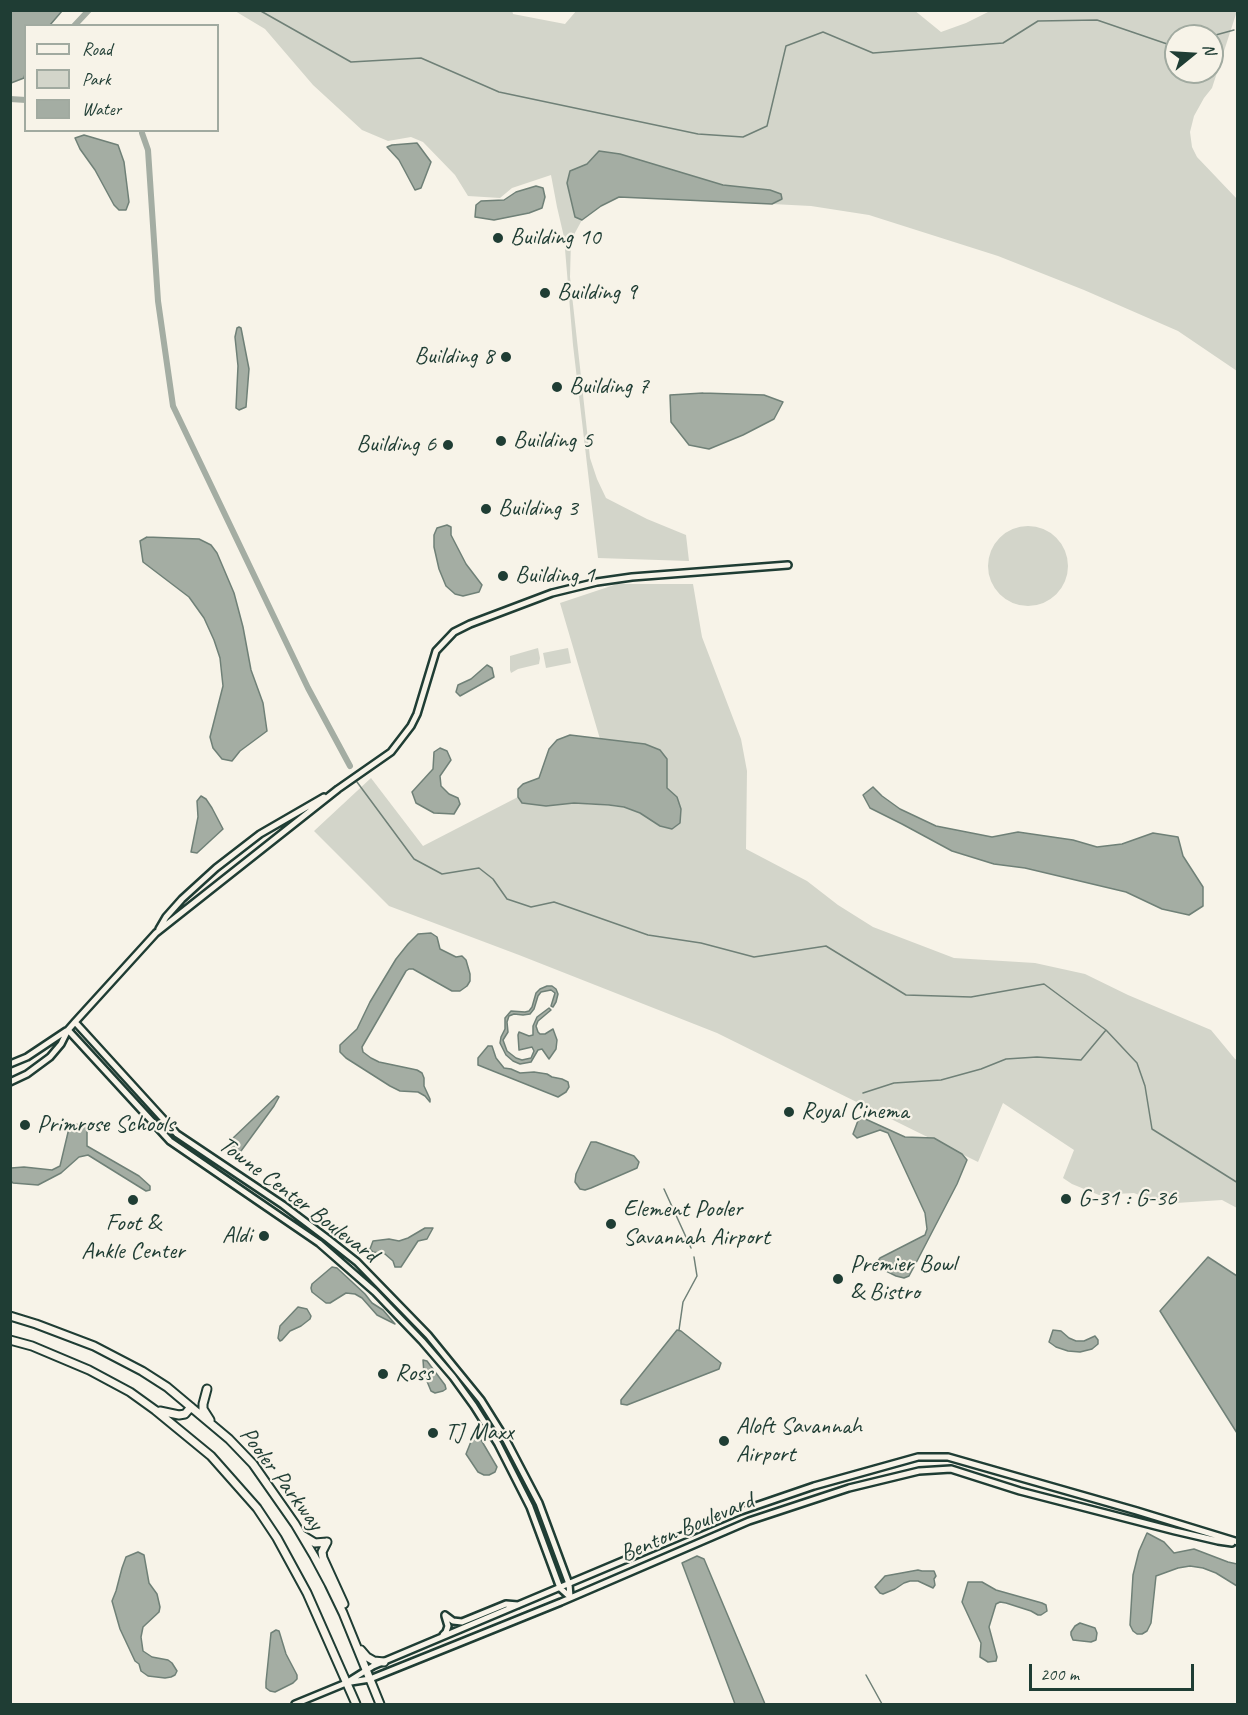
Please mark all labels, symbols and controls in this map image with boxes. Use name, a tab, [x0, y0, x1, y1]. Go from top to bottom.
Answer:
legend	[24, 24, 219, 132]
north arrow	[1164, 24, 1224, 84]
text: Road	[82, 38, 112, 60]
text: N	[1198, 41, 1220, 57]
text: Park	[82, 68, 111, 90]
text: Water	[82, 98, 121, 120]
place label: Building 10	[510, 224, 601, 252]
marker: Building 10	[491, 231, 505, 245]
place label: Building 9	[557, 279, 637, 307]
marker: Building 9	[538, 286, 552, 300]
place label: Building 8	[414, 343, 494, 371]
marker: Building 8	[499, 350, 513, 364]
place label: Building 7	[569, 373, 649, 401]
marker: Building 7	[550, 380, 564, 394]
place label: Building 5	[513, 427, 593, 455]
place label: Building 6	[356, 431, 436, 459]
marker: Building 5	[494, 434, 508, 448]
marker: Building 6	[441, 438, 455, 452]
place label: Building 3	[498, 495, 578, 523]
marker: Building 3	[479, 502, 493, 516]
place label: Building 1	[515, 562, 595, 590]
marker: Building 1	[496, 569, 510, 583]
place label: Royal Cinema	[801, 1098, 908, 1126]
marker: Royal Cinema	[782, 1105, 796, 1119]
place label: Primrose Schools	[37, 1111, 175, 1139]
marker: Primrose Schools	[18, 1118, 32, 1132]
street label: Towne Center Boulevard	[213, 1131, 383, 1269]
place label: G-31 : G-36	[1078, 1185, 1177, 1213]
marker: G-31 : G-36	[1059, 1192, 1073, 1206]
marker: Foot & Ankle Center	[126, 1193, 140, 1207]
place label: Element Pooler Savannah Airport	[623, 1196, 770, 1252]
place label: Foot & Ankle Center	[81, 1210, 185, 1266]
marker: Element Pooler Savannah Airport	[604, 1217, 618, 1231]
place label: Aldi	[222, 1222, 252, 1250]
marker: Aldi	[257, 1229, 271, 1243]
place label: Premier Bowl & Bistro	[850, 1251, 956, 1307]
marker: Premier Bowl & Bistro	[831, 1272, 845, 1286]
place label: Ross	[395, 1360, 432, 1388]
marker: Ross	[376, 1367, 390, 1381]
place label: Aloft Savannah Airport	[736, 1413, 862, 1469]
place label: TJ Maxx	[445, 1419, 513, 1447]
street label: Pooler Parkway	[233, 1422, 329, 1536]
marker: TJ Maxx	[426, 1426, 440, 1440]
marker: Aloft Savannah Airport	[717, 1434, 731, 1448]
street label: Benton Boulevard	[616, 1487, 758, 1569]
scale bar	[1032, 1652, 1197, 1690]
text: 200 m	[1040, 1663, 1079, 1685]

